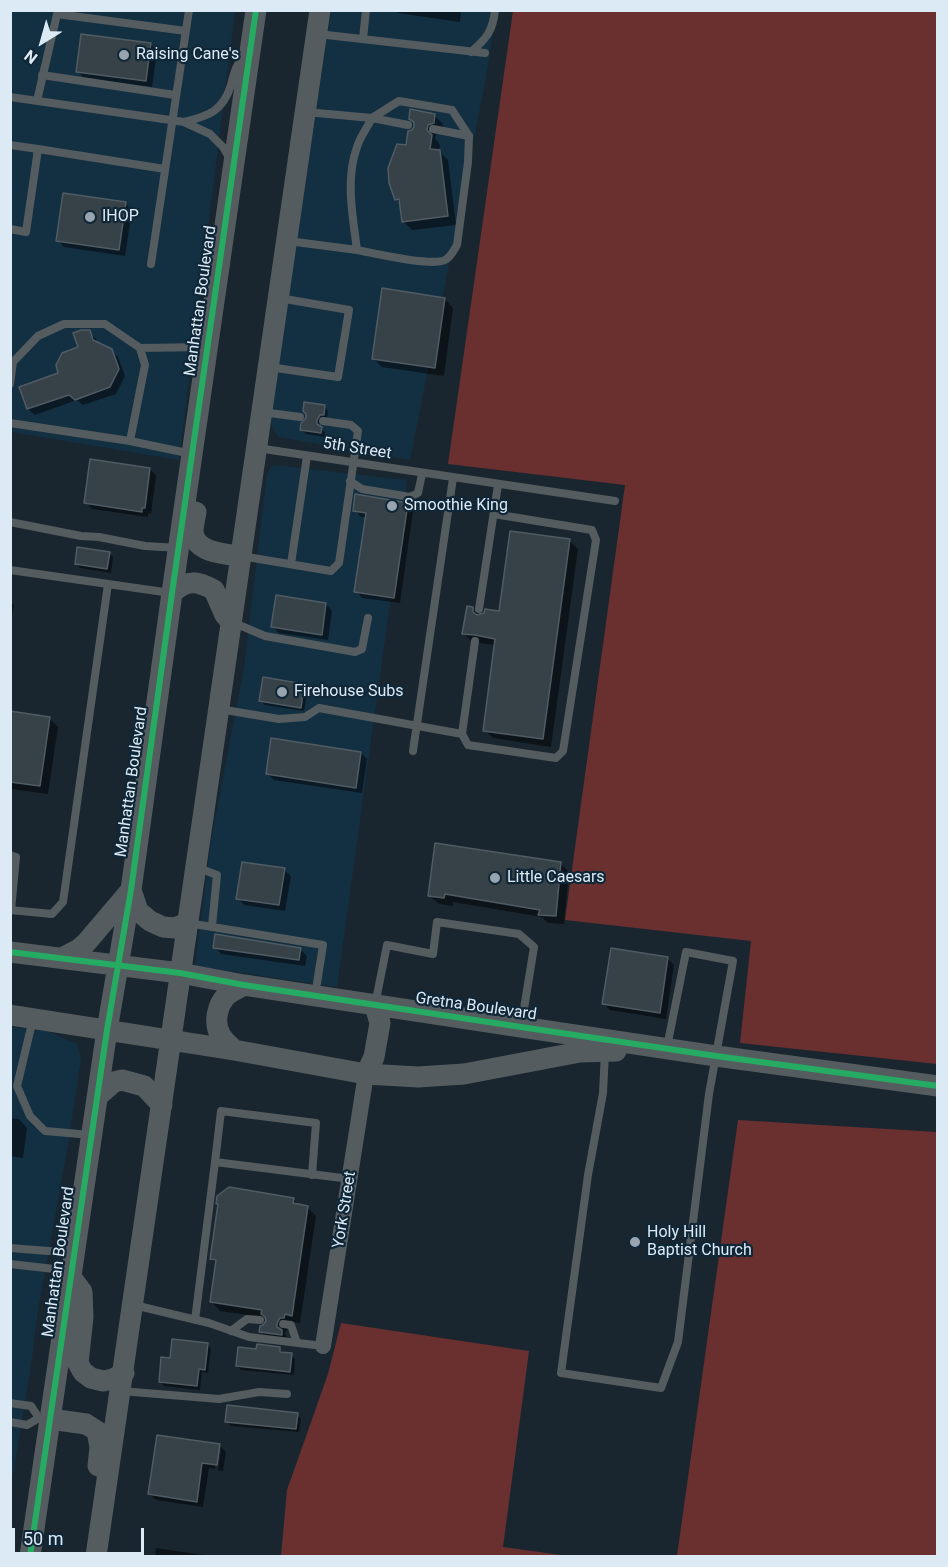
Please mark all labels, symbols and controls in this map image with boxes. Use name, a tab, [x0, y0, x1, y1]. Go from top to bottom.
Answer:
north arrow	[12, 12, 72, 72]
place label: Raising Cane's	[136, 45, 239, 65]
text: N	[21, 46, 41, 68]
marker: Raising Cane's	[117, 48, 131, 62]
place label: IHOP	[102, 207, 139, 227]
marker: IHOP	[83, 210, 97, 224]
street label: Manhattan Boulevard	[181, 224, 221, 378]
street label: 5th Street	[321, 434, 393, 464]
place label: Smoothie King	[404, 496, 508, 516]
marker: Smoothie King	[385, 499, 399, 513]
place label: Firehouse Subs	[294, 682, 404, 702]
marker: Firehouse Subs	[275, 685, 289, 699]
street label: Manhattan Boulevard	[112, 705, 152, 859]
place label: Little Caesars	[507, 868, 605, 888]
marker: Little Caesars	[488, 871, 502, 885]
street label: Gretna Boulevard	[414, 989, 538, 1025]
street label: York Street	[329, 1170, 361, 1250]
street label: Manhattan Boulevard	[39, 1185, 79, 1339]
place label: Holy Hill Baptist Church	[647, 1223, 752, 1261]
marker: Holy Hill Baptist Church	[628, 1235, 642, 1249]
scale bar	[15, 1516, 147, 1554]
text: 50 m	[23, 1528, 63, 1549]

